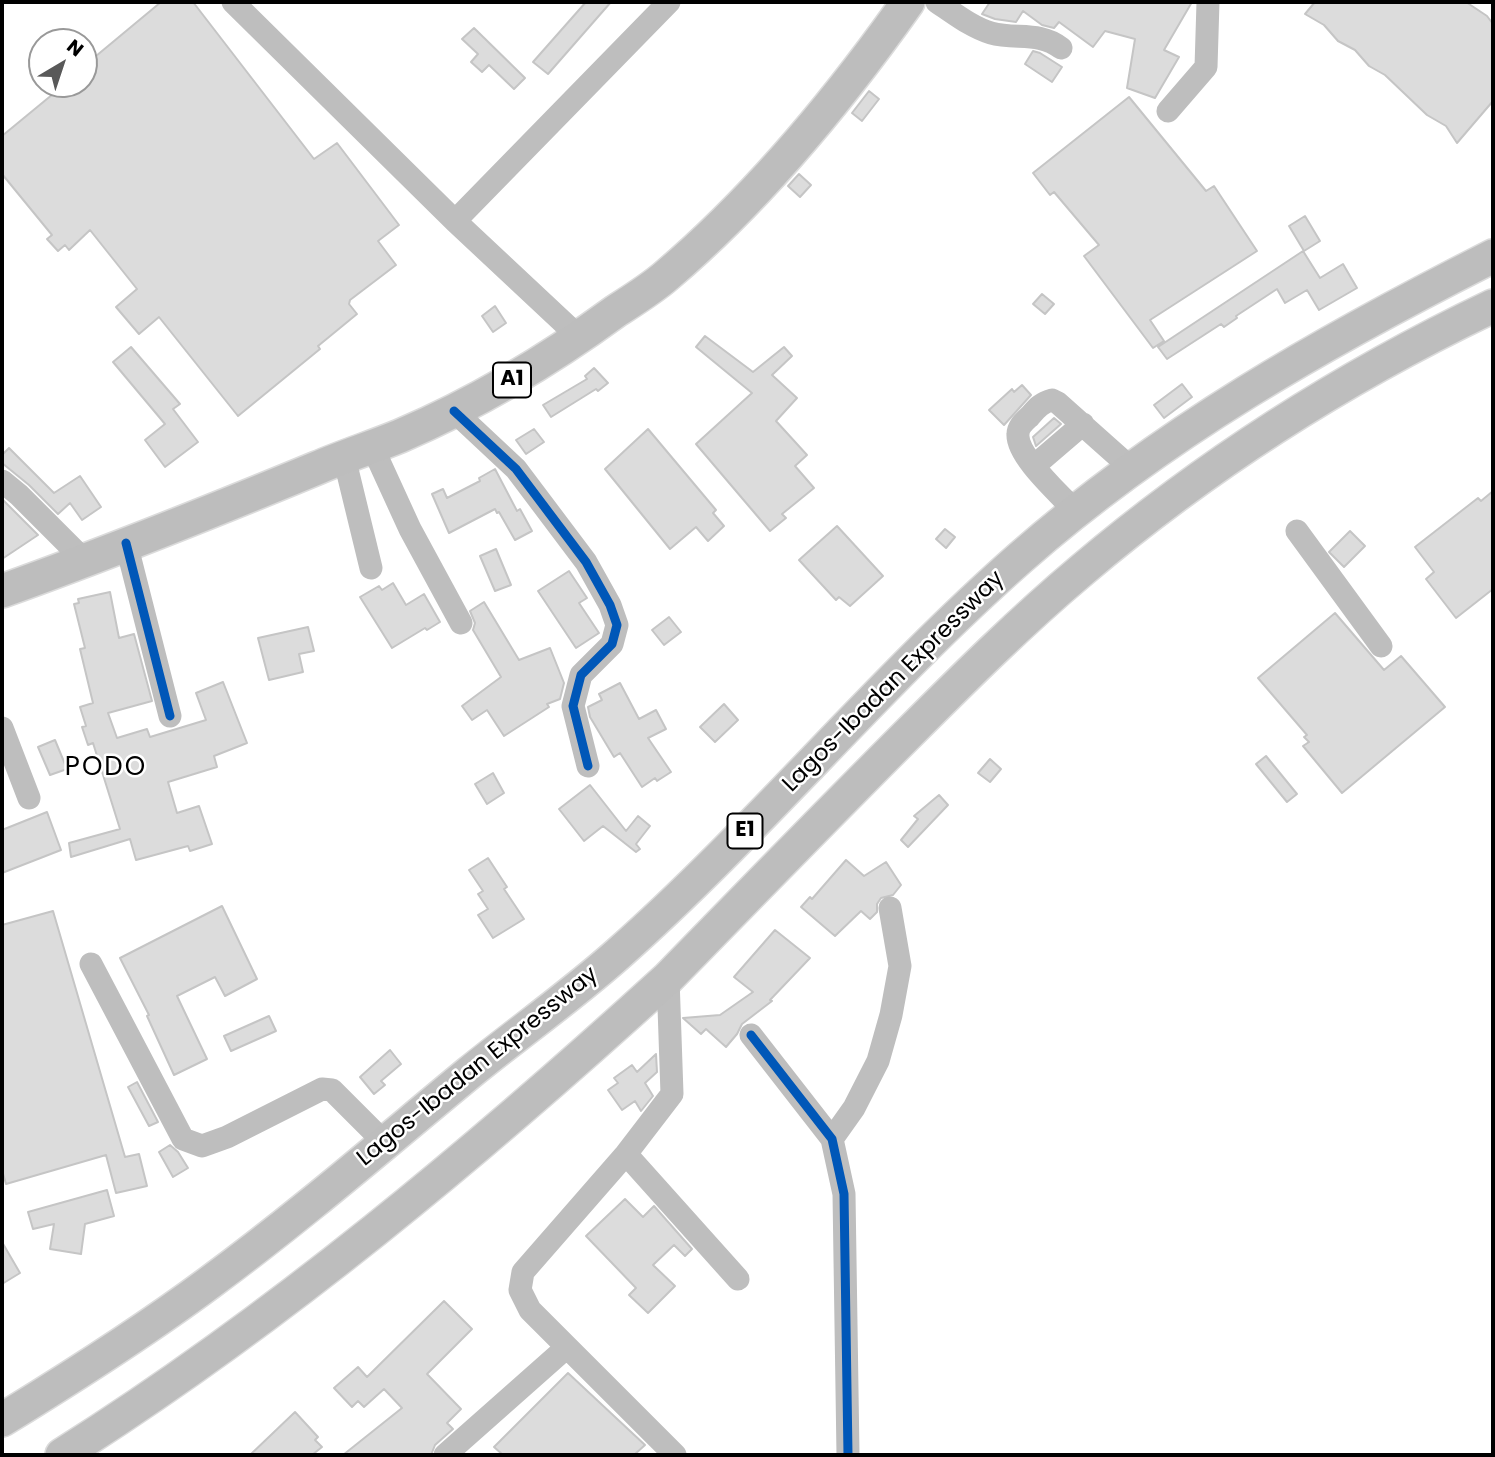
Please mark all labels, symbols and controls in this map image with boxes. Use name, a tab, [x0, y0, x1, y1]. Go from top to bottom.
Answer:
north arrow	[28, 28, 98, 98]
text: N	[61, 33, 89, 63]
road number: A1	[493, 362, 531, 398]
street label: Lagos-Ibadan Expressway	[778, 566, 1010, 798]
district label: PODO	[65, 752, 147, 784]
road number: E1	[728, 814, 762, 848]
street label: Lagos-Ibadan Expressway	[352, 961, 604, 1173]

